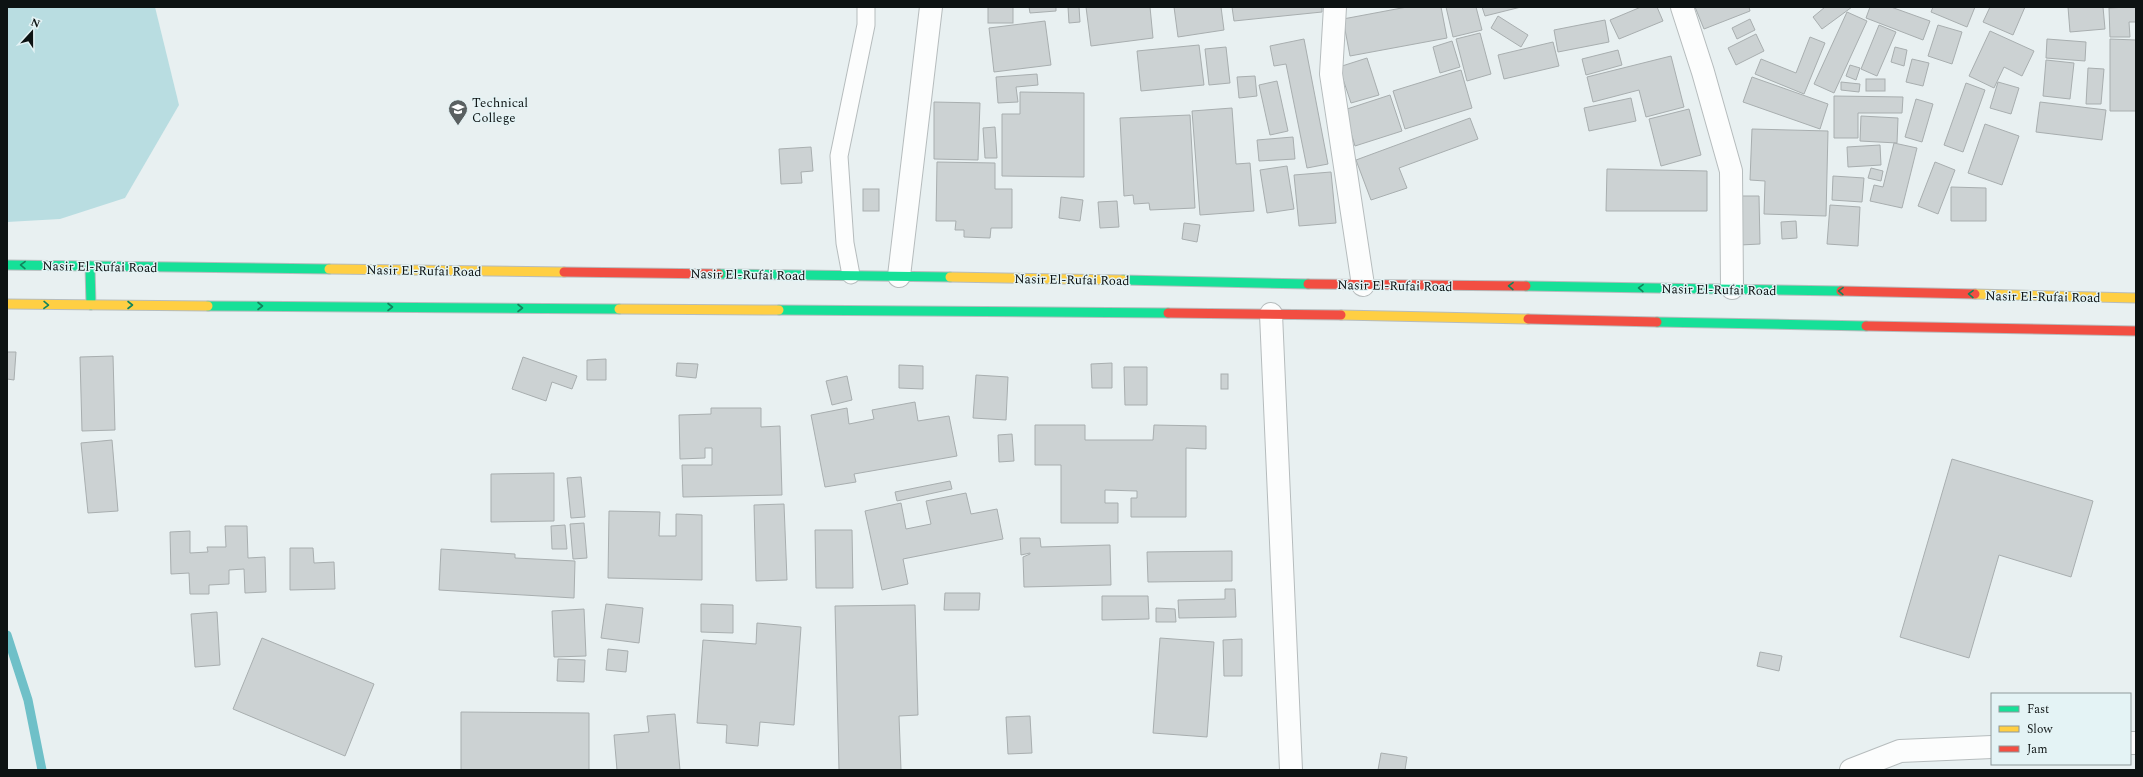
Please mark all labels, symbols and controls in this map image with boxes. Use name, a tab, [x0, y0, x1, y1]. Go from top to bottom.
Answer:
north arrow	[12, 12, 52, 52]
text: N	[28, 14, 43, 33]
place label: Technical College	[472, 93, 528, 128]
school or university icon: Technical College	[447, 98, 469, 126]
street label: Nasir El-Rufai Road	[42, 256, 158, 278]
street label: Nasir El-Rufai Road	[366, 260, 482, 282]
one-way arrow	[20, 261, 26, 269]
street label: Nasir El-Rufai Road	[690, 264, 806, 286]
street label: Nasir El-Rufai Road	[1014, 269, 1130, 291]
street label: Nasir El-Rufai Road	[1337, 275, 1453, 297]
street label: Nasir El-Rufai Road	[1661, 279, 1777, 301]
one-way arrow	[1508, 282, 1514, 290]
one-way arrow	[1638, 283, 1644, 292]
street label: Nasir El-Rufai Road	[1985, 286, 2101, 308]
one-way arrow	[1838, 287, 1844, 295]
one-way arrow	[1968, 290, 1974, 298]
one-way arrow	[43, 301, 49, 309]
one-way arrow	[127, 301, 133, 309]
one-way arrow	[257, 302, 263, 310]
one-way arrow	[387, 303, 393, 311]
one-way arrow	[517, 304, 523, 312]
legend	[1991, 693, 2131, 765]
text: Fast	[2027, 700, 2049, 719]
text: Slow	[2027, 720, 2053, 739]
text: Jam	[2027, 740, 2048, 759]

